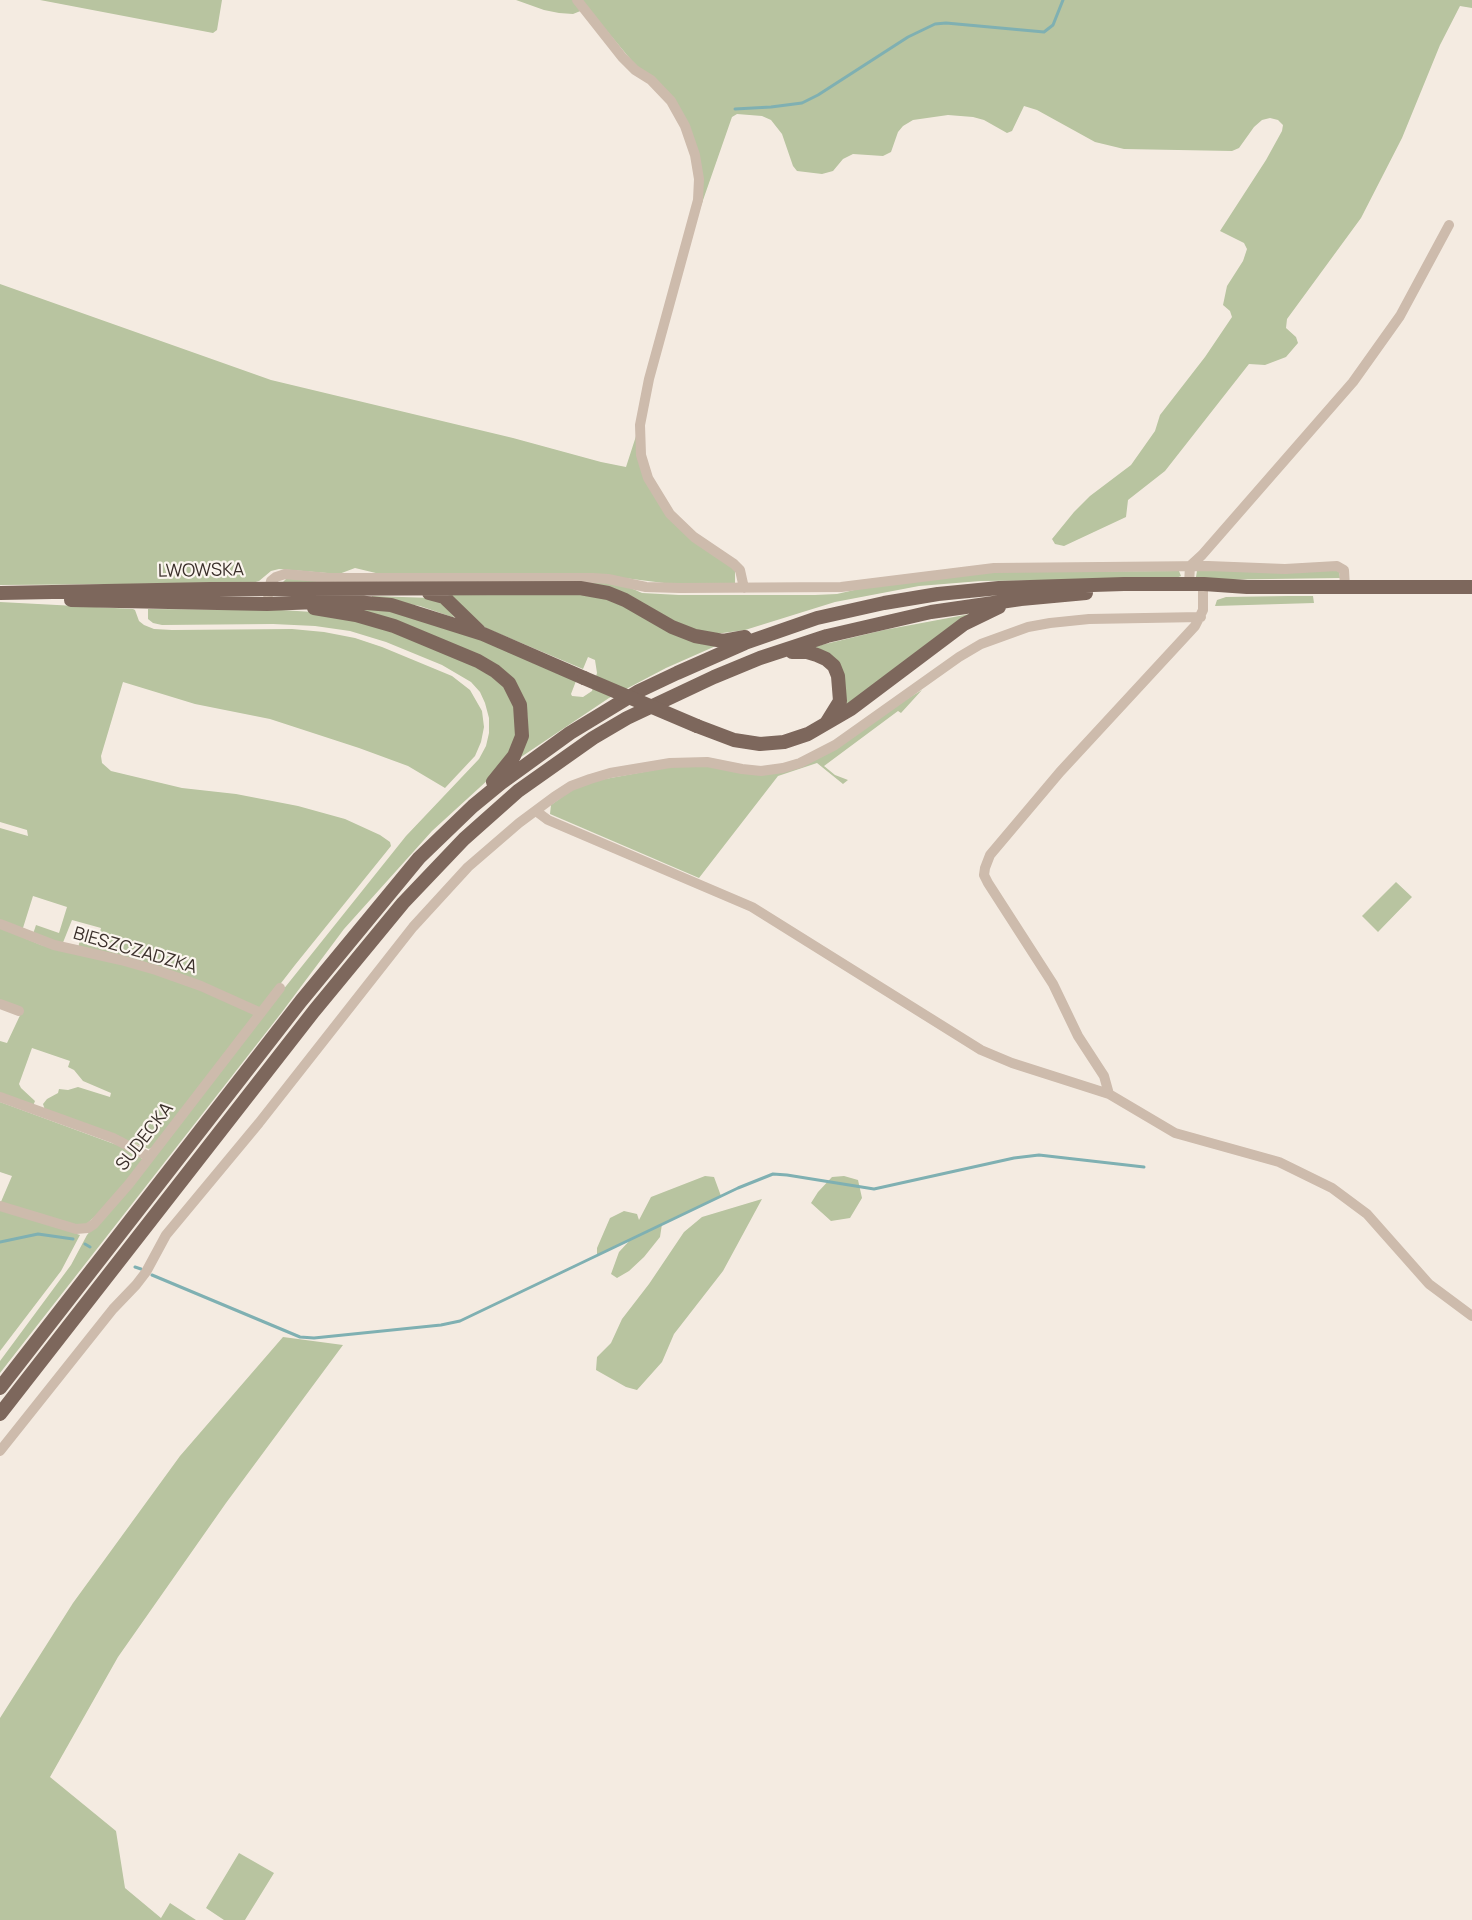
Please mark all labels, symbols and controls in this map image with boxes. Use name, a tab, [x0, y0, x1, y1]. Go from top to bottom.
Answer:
street label: LWOWSKA	[158, 559, 244, 583]
street label: BIESZCZADZKA	[71, 923, 199, 979]
street label: SUDECKA	[112, 1099, 178, 1175]

